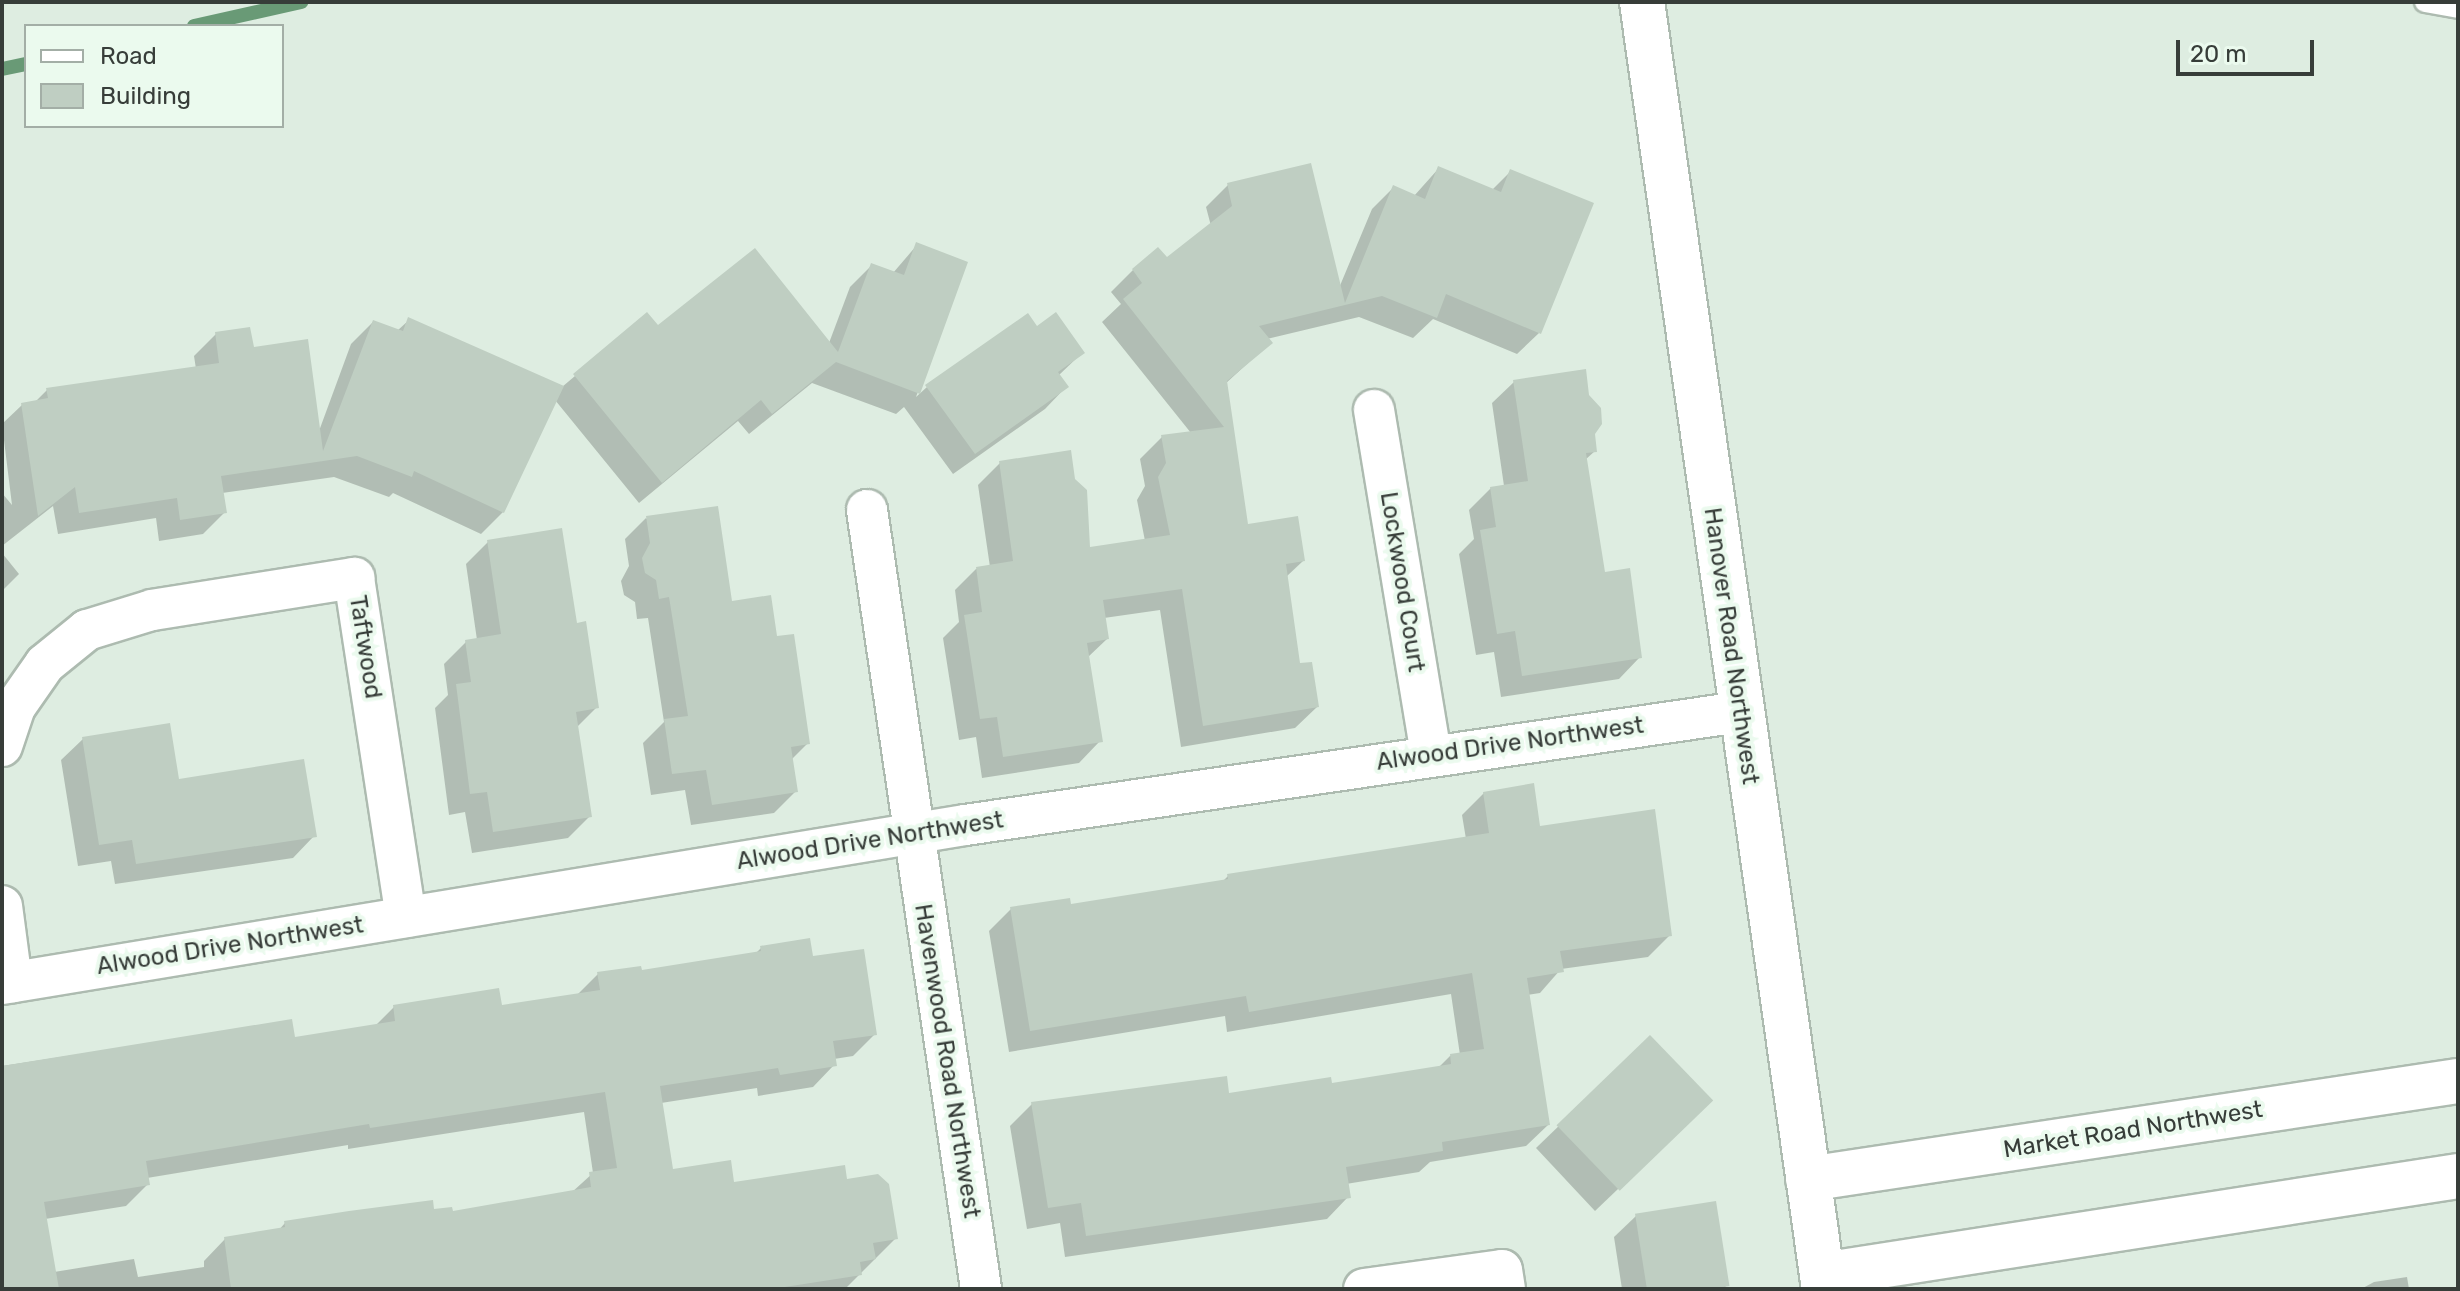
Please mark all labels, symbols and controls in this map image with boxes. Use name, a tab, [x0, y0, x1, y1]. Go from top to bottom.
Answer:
legend	[24, 24, 284, 128]
scale bar	[2180, 24, 2318, 74]
text: 20 m	[2190, 40, 2247, 68]
text: Road	[100, 42, 157, 70]
text: Building	[100, 82, 191, 110]
street label: Lockwood Court	[1374, 490, 1430, 674]
street label: Hanover Road Northwest	[1697, 506, 1765, 786]
street label: Taftwood	[343, 593, 387, 701]
street label: Alwood Drive Northwest	[1375, 711, 1645, 777]
street label: Alwood Drive Northwest	[735, 806, 1005, 876]
street label: Havenwood Road Northwest	[908, 902, 986, 1220]
street label: Alwood Drive Northwest	[95, 911, 365, 981]
street label: Market Road Northwest	[2001, 1095, 2265, 1165]

